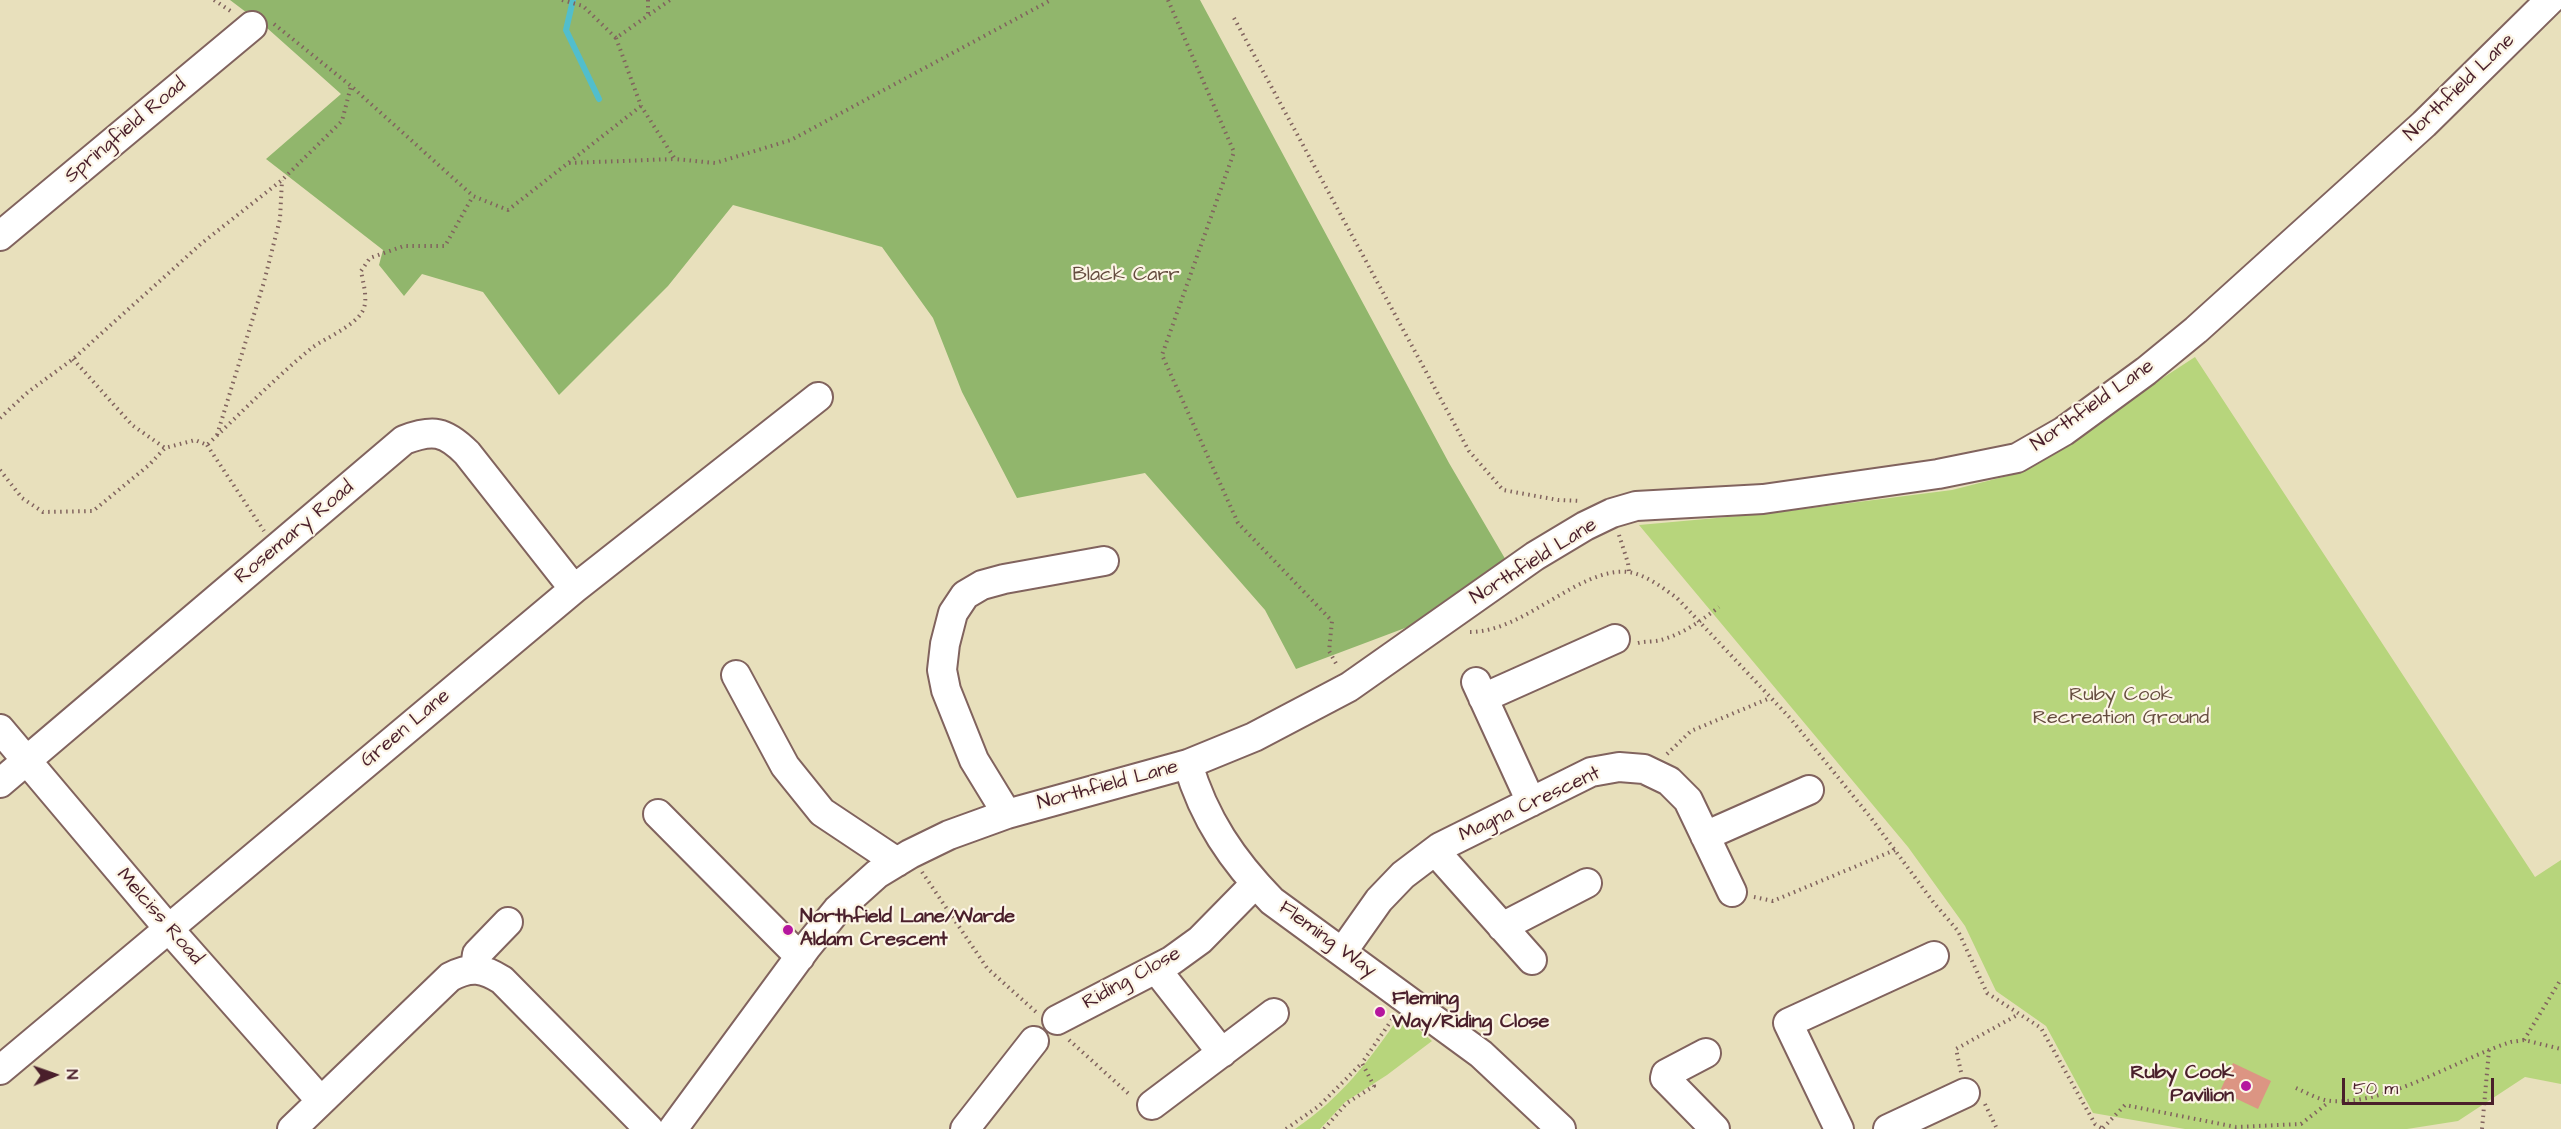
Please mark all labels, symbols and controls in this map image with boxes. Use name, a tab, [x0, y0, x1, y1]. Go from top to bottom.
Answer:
street label: Northfield Lane	[2400, 29, 2520, 147]
street label: Springfield Road	[60, 73, 192, 189]
park label: Black Carr	[1073, 264, 1179, 288]
street label: Northfield Lane	[2027, 355, 2159, 457]
street label: Rosemary Road	[231, 476, 359, 590]
street label: Northfield Lane	[1466, 513, 1602, 611]
park label: Ruby Cook Recreation Ground	[2033, 684, 2209, 731]
street label: Green Lane	[356, 685, 456, 773]
street label: Northfield Lane	[1035, 756, 1181, 816]
street label: Magna Crescent	[1456, 762, 1604, 848]
street label: Melciss Road	[111, 864, 207, 970]
street label: Fleming Way	[1274, 897, 1380, 983]
place label: Northfield Lane/Warde Aldam Crescent	[800, 906, 1015, 953]
marker: Northfield Lane/Warde Aldam Crescent	[781, 923, 795, 937]
street label: Riding Close	[1079, 942, 1185, 1016]
place label: Fleming Way/Riding Close	[1392, 988, 1549, 1035]
marker: Fleming Way/Riding Close	[1373, 1005, 1387, 1019]
north arrow	[24, 1045, 84, 1105]
place label: Ruby Cook Pavilion	[2130, 1062, 2234, 1109]
scale bar	[2345, 1066, 2496, 1104]
text: N	[61, 1069, 83, 1080]
text: 50 m	[2353, 1076, 2398, 1101]
marker: Ruby Cook Pavilion	[2239, 1079, 2253, 1093]

